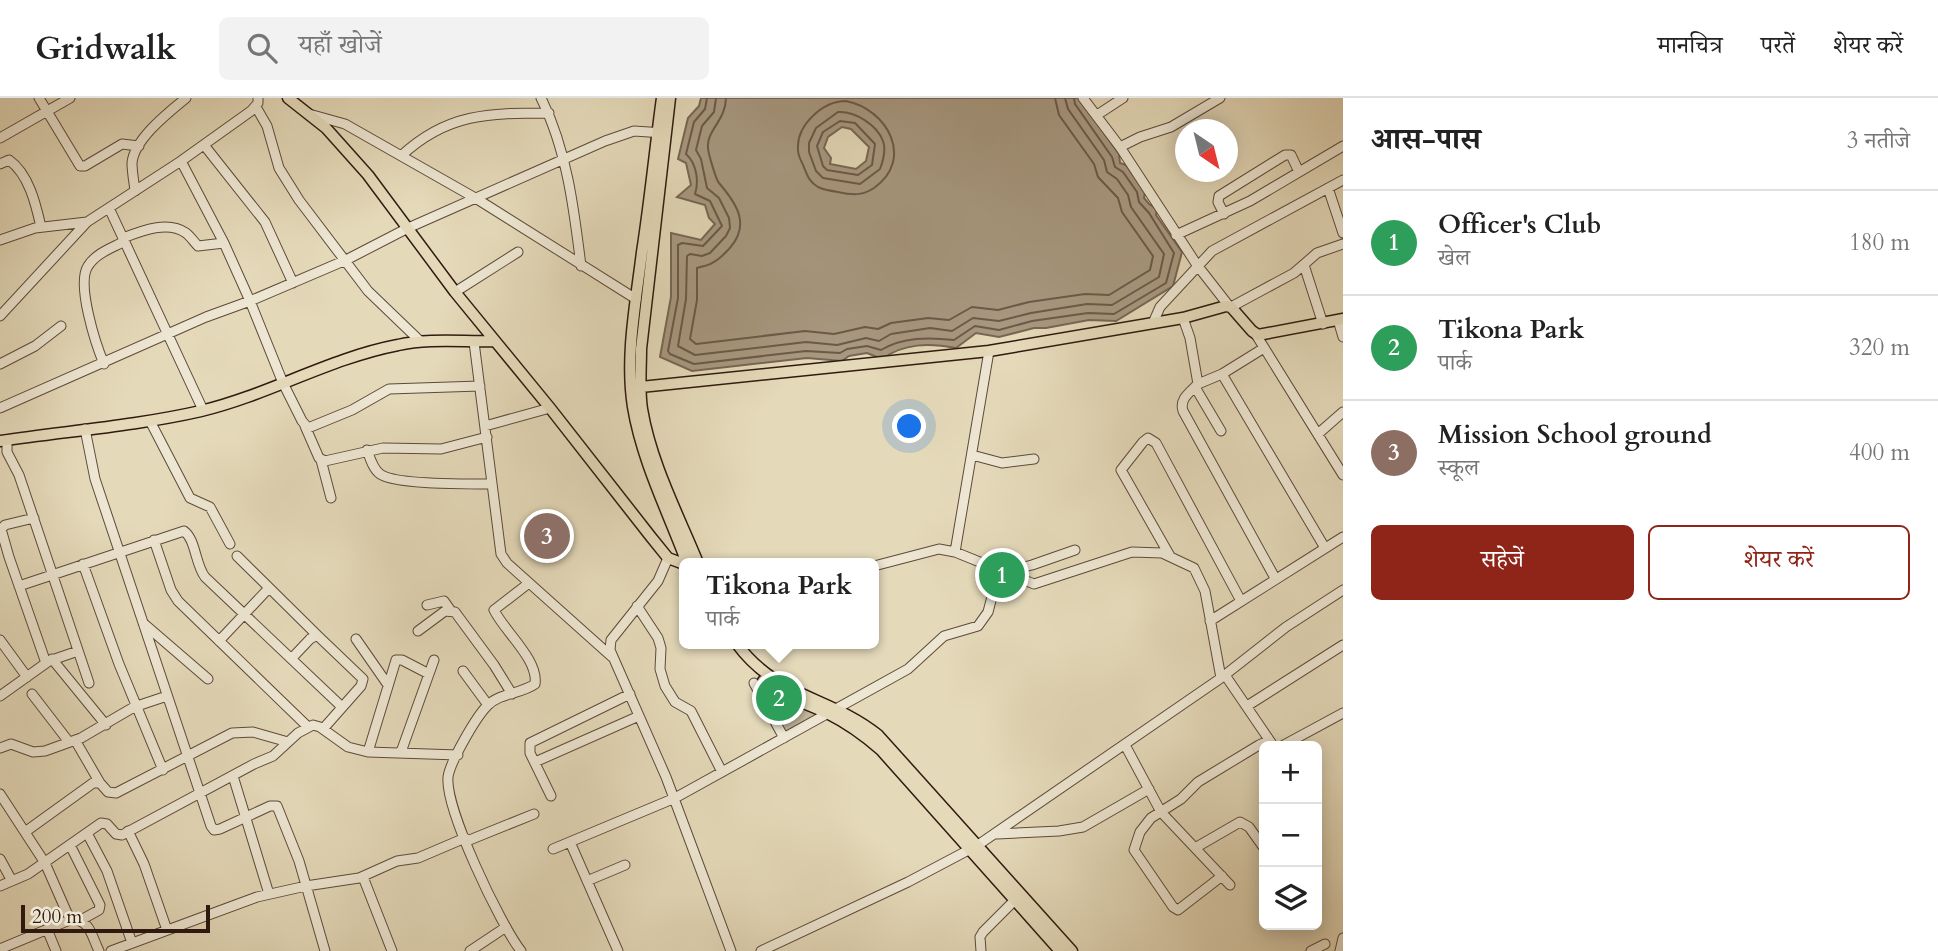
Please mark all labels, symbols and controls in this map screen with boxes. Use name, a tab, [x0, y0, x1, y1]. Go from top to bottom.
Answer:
search box	[219, 17, 709, 80]
text: Gridwalk	[35, 26, 177, 71]
text: यहाँ खोजें	[299, 27, 382, 62]
icon: search	[243, 29, 281, 67]
text: मानचित्र	[1658, 29, 1723, 62]
text: परतें	[1761, 29, 1795, 62]
text: शेयर करें	[1833, 29, 1903, 62]
north arrow	[1175, 119, 1238, 182]
text: आस-पास	[1371, 119, 1481, 160]
text: 3 नतीजे	[1847, 125, 1910, 156]
text: Officer's Club	[1438, 207, 1602, 242]
text: 1	[1388, 227, 1400, 258]
text: 180 m	[1849, 227, 1910, 258]
text: खेल	[1438, 242, 1470, 273]
text: Tikona Park	[1438, 312, 1584, 347]
text: 2	[1388, 332, 1400, 363]
text: 320 m	[1849, 332, 1910, 363]
text: पार्क	[1438, 347, 1472, 378]
your location	[892, 409, 926, 443]
text: Mission School ground	[1438, 417, 1712, 452]
text: 3	[1388, 437, 1400, 468]
text: 400 m	[1849, 437, 1910, 468]
text: स्कूल	[1438, 452, 1479, 483]
pin: 3	[524, 510, 570, 562]
button: सहेजें	[1371, 525, 1634, 600]
button: शेयर करें	[1648, 525, 1910, 600]
pin: 1	[979, 549, 1025, 601]
popup	[679, 558, 879, 649]
text: Tikona Park	[706, 568, 852, 603]
text: पार्क	[706, 603, 740, 634]
pin: 2	[756, 672, 802, 724]
map controls	[1259, 741, 1322, 930]
button: +	[1259, 741, 1322, 804]
button: −	[1259, 804, 1322, 867]
button: layers	[1259, 867, 1322, 930]
scale bar	[21, 902, 210, 934]
text: 200 m	[32, 904, 82, 930]

